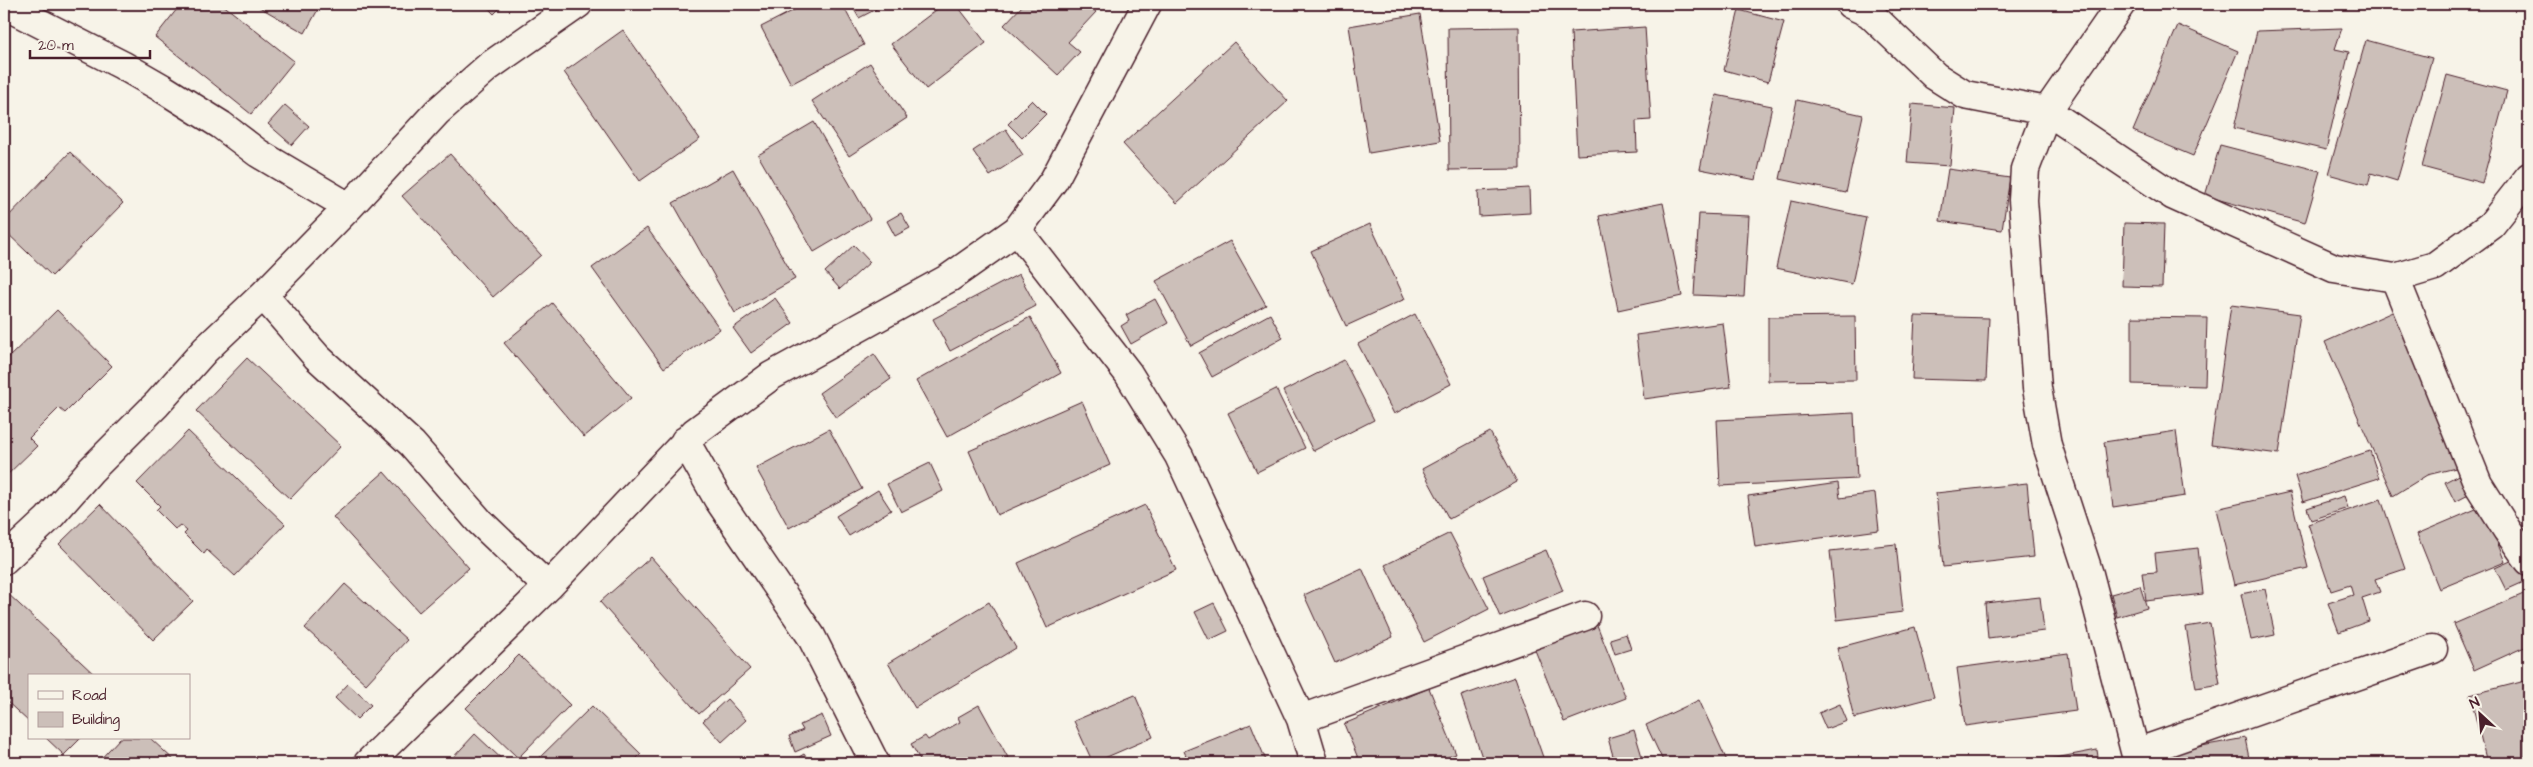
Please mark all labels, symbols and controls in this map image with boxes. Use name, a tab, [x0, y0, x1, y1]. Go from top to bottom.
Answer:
scale bar	[30, 28, 150, 60]
text: 20 m	[38, 35, 74, 56]
legend	[28, 674, 190, 740]
text: Road	[72, 685, 107, 706]
north arrow	[2456, 690, 2506, 740]
text: N	[2466, 692, 2483, 714]
text: Building	[72, 709, 120, 731]

